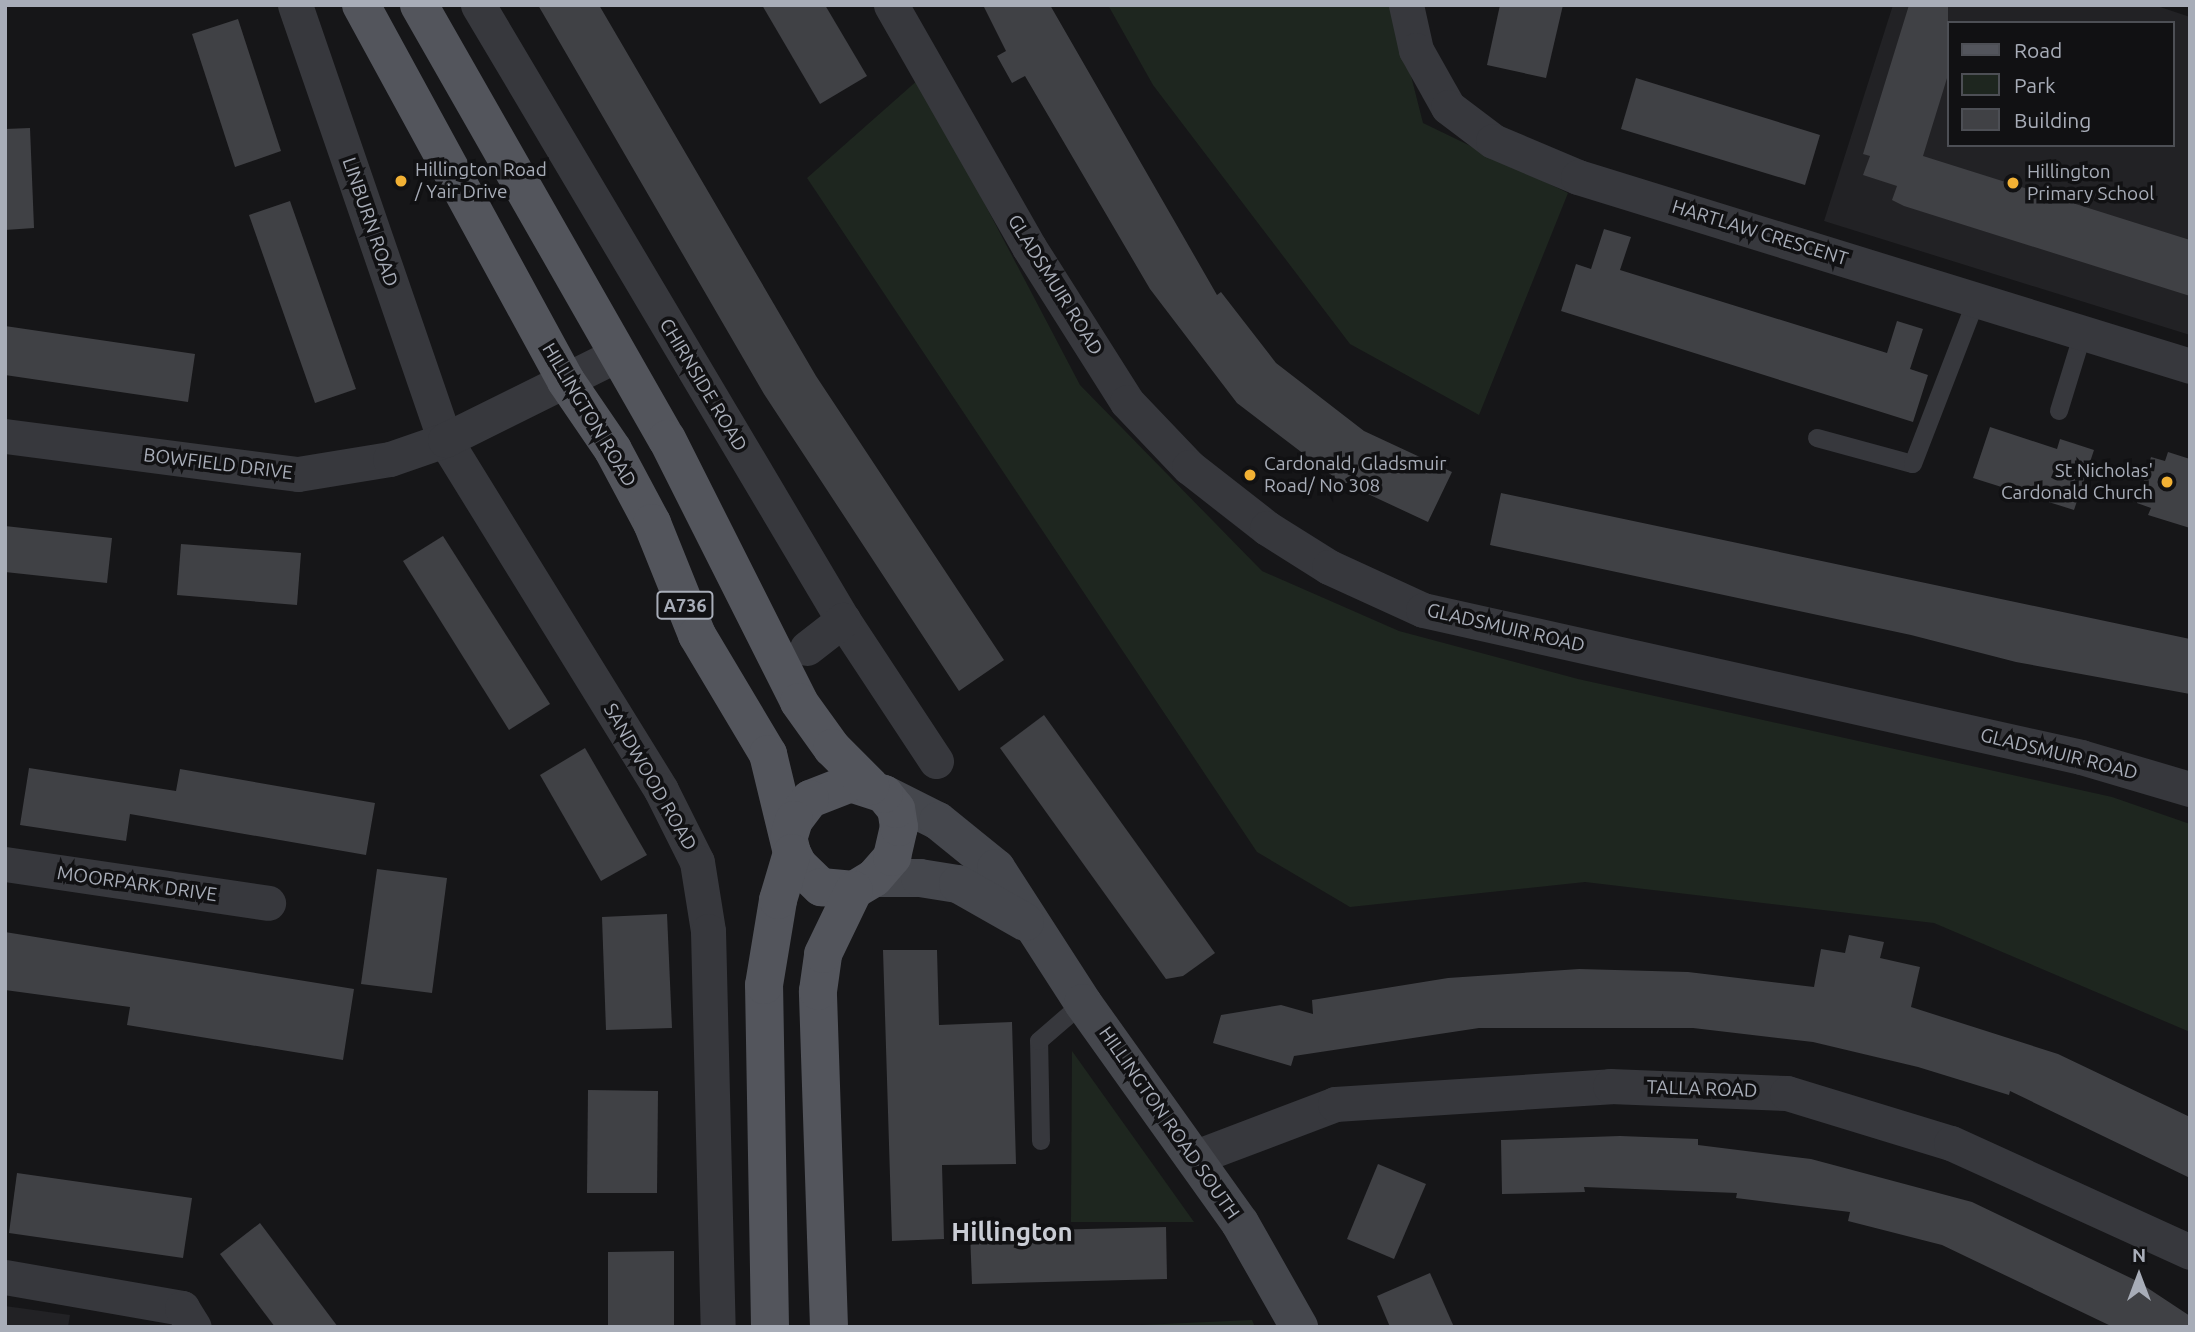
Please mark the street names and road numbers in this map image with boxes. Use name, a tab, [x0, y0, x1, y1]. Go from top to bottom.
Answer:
street label: LINBURN ROAD	[337, 154, 403, 290]
street label: HARTLAW CRESCENT	[1669, 195, 1851, 271]
street label: GLADSMUIR ROAD	[1003, 211, 1107, 359]
street label: CHIRNSIDE ROAD	[654, 315, 752, 455]
street label: HILLINGTON ROAD	[537, 339, 641, 491]
street label: BOWFIELD DRIVE	[142, 444, 294, 484]
road number: A736	[655, 590, 715, 620]
street label: GLADSMUIR ROAD	[1425, 599, 1587, 657]
street label: SANDWOOD ROAD	[599, 699, 701, 855]
street label: GLADSMUIR ROAD	[1978, 723, 2140, 785]
street label: MOORPARK DRIVE	[55, 861, 219, 907]
street label: HILLINGTON ROAD SOUTH	[1094, 1023, 1244, 1223]
street label: TALLA ROAD	[1646, 1076, 1758, 1102]

